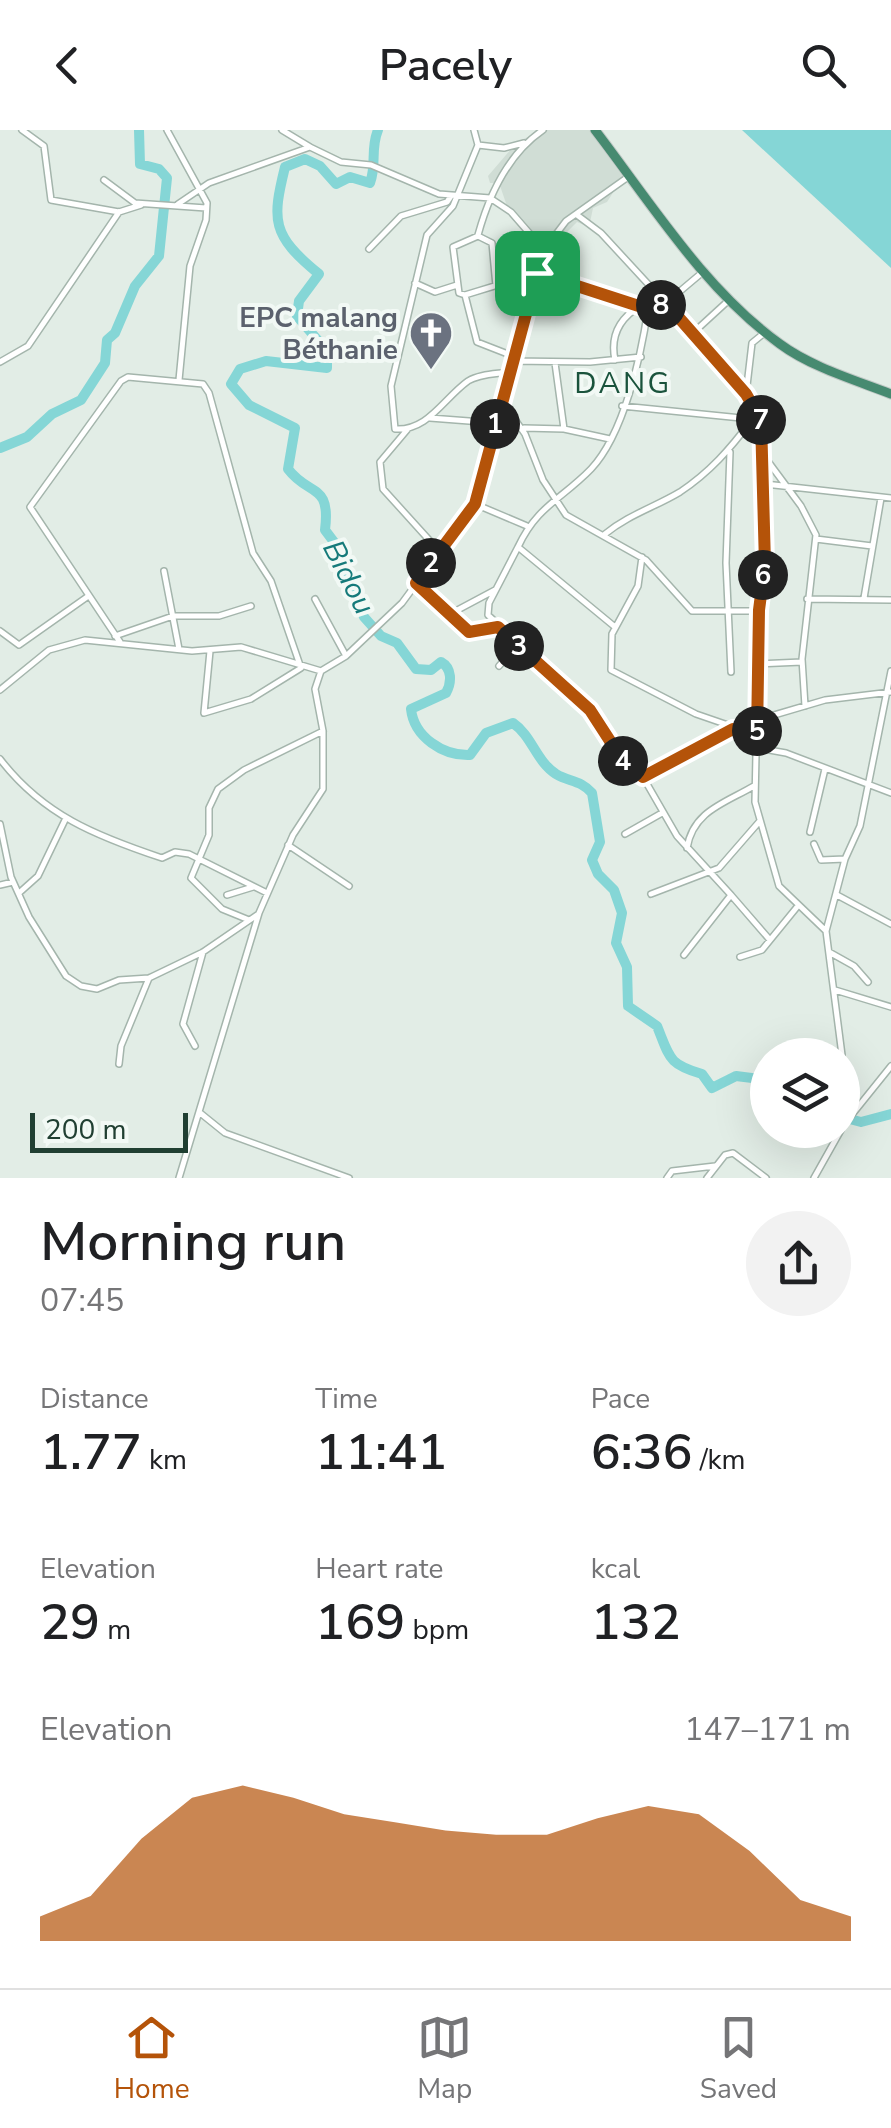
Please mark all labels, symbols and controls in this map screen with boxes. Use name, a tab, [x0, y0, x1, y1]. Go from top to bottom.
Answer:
text: Pacely	[379, 35, 512, 96]
icon: back	[40, 38, 95, 93]
icon: search	[796, 38, 851, 93]
pin	[495, 231, 580, 316]
icon: arrive	[510, 246, 565, 301]
pin: 8	[636, 280, 686, 330]
text: 8	[653, 286, 669, 324]
place label: EPC malang Béthanie	[239, 299, 398, 369]
church icon: EPC malang Béthanie	[408, 310, 454, 371]
district label: DANG	[574, 363, 672, 404]
pin: 7	[736, 395, 786, 445]
pin: 1	[470, 399, 520, 449]
text: 7	[753, 401, 769, 439]
text: 1	[487, 405, 503, 443]
water label: Bidou	[313, 533, 385, 621]
pin: 2	[406, 538, 456, 588]
text: 2	[423, 544, 439, 582]
pin: 6	[738, 550, 788, 600]
text: 6	[755, 556, 771, 594]
pin: 3	[494, 621, 544, 671]
text: 3	[511, 627, 527, 665]
pin: 5	[732, 706, 782, 756]
text: 5	[749, 712, 765, 750]
pin: 4	[598, 736, 648, 786]
text: 4	[615, 742, 631, 780]
map controls	[750, 1038, 860, 1148]
button: layers	[750, 1038, 860, 1148]
scale bar	[30, 1108, 188, 1153]
text: 200 m	[45, 1111, 127, 1149]
text: Morning run	[40, 1204, 346, 1279]
button: share	[746, 1211, 851, 1316]
text: 07:45	[40, 1279, 124, 1322]
text: Distance	[40, 1380, 149, 1418]
text: Time	[315, 1380, 378, 1418]
text: Pace	[591, 1380, 650, 1418]
text: 1.77	[40, 1418, 142, 1487]
text: 11:41	[315, 1418, 447, 1487]
text: 6:36	[591, 1418, 693, 1487]
text: km	[142, 1441, 187, 1479]
text: /km	[693, 1441, 746, 1479]
text: Elevation	[40, 1550, 156, 1588]
text: Heart rate	[315, 1550, 443, 1588]
text: kcal	[591, 1550, 640, 1588]
text: 29	[40, 1588, 100, 1657]
text: 169	[315, 1588, 405, 1657]
text: 132	[591, 1588, 681, 1657]
text: m	[100, 1611, 131, 1649]
text: bpm	[405, 1611, 469, 1649]
text: Elevation	[40, 1708, 173, 1751]
text: 147–171 m	[684, 1708, 851, 1751]
tab: Home	[114, 2010, 190, 2108]
tab: Map	[417, 2010, 472, 2108]
tab: Saved	[700, 2010, 777, 2108]

